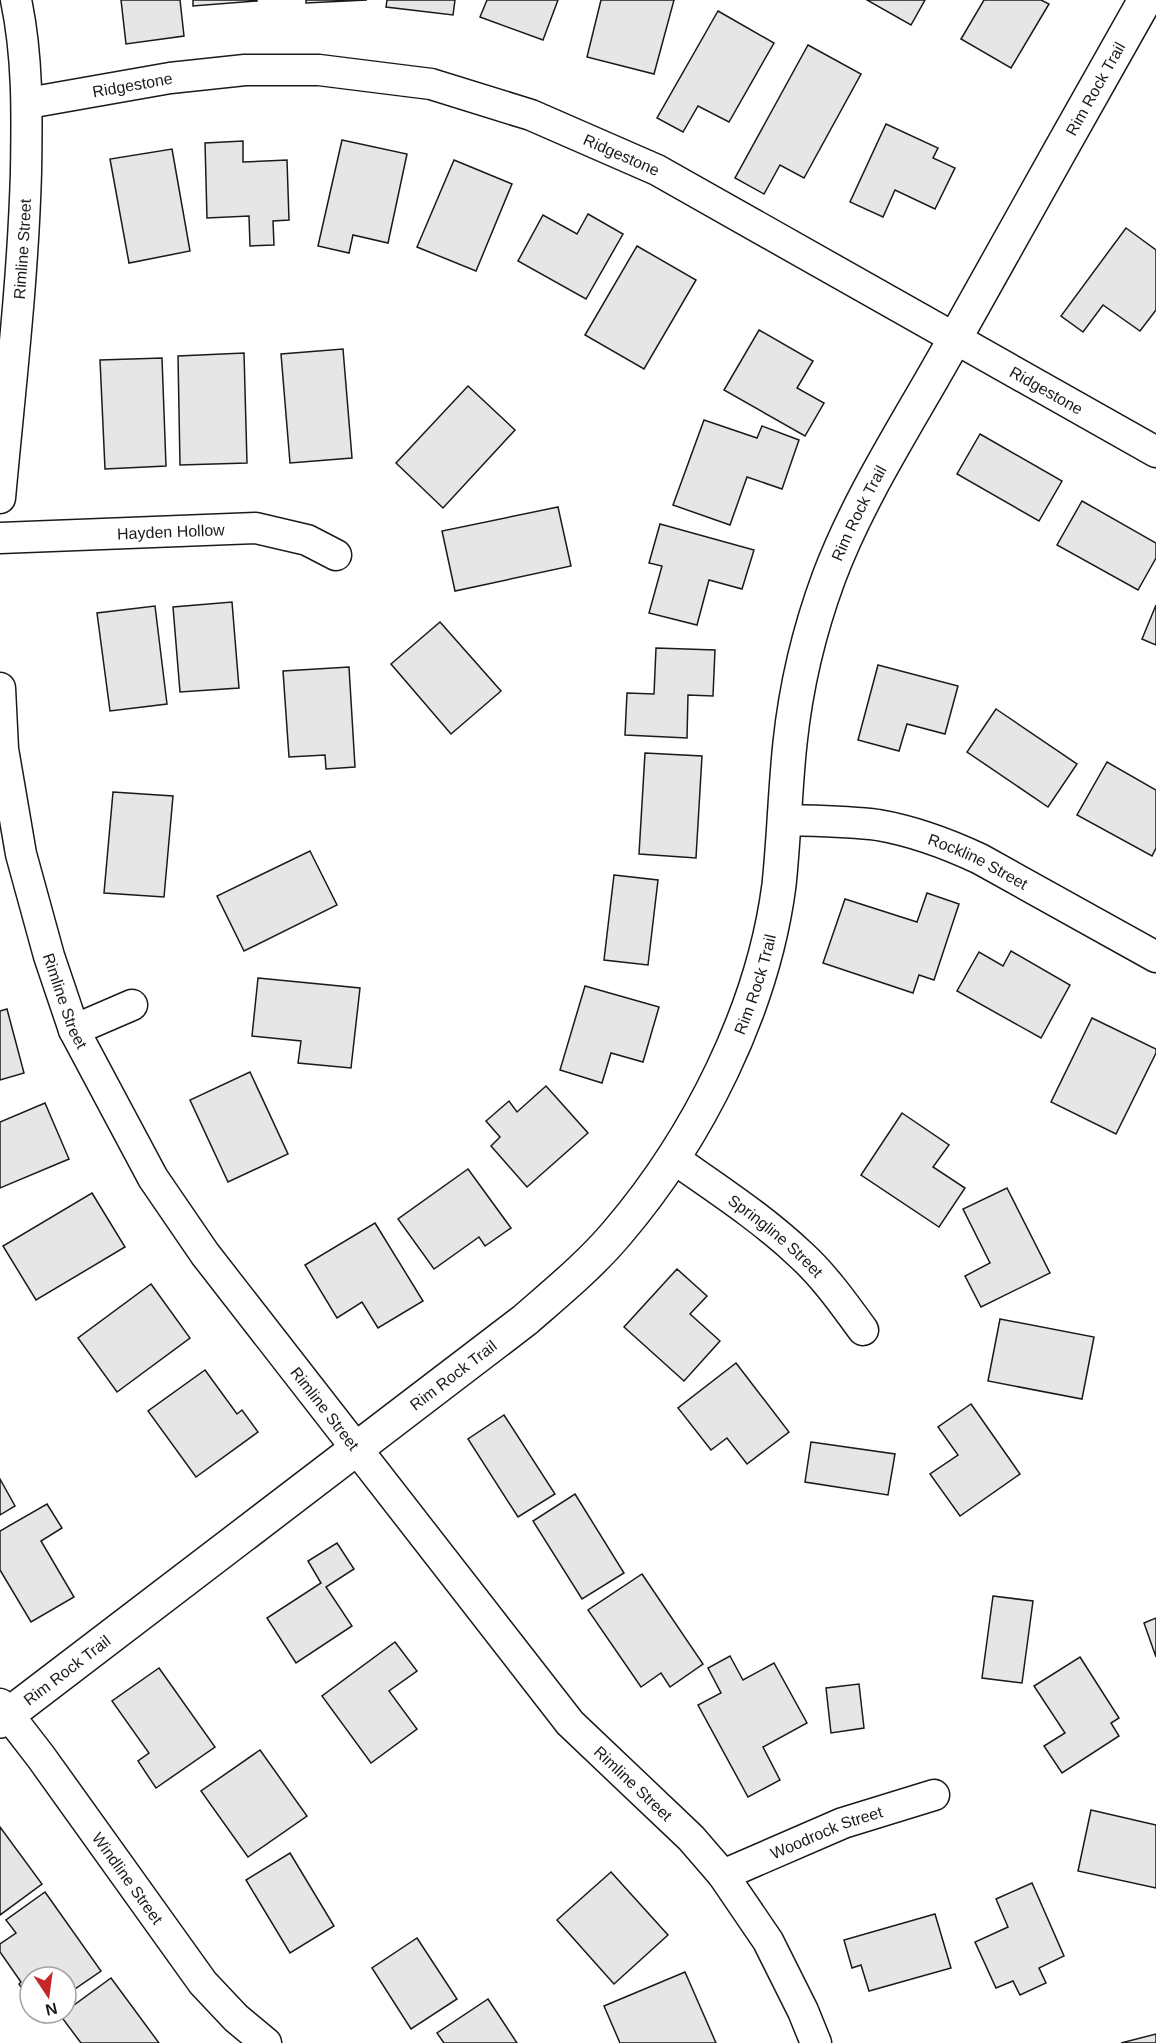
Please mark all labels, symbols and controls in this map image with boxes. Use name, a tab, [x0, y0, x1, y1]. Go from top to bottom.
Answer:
street label: Rim Rock Trail	[1062, 39, 1128, 138]
street label: Ridgestone	[91, 69, 174, 100]
street label: Ridgestone	[581, 131, 662, 179]
street label: Rimline Street	[10, 198, 34, 300]
street label: Ridgestone	[1007, 363, 1086, 417]
street label: Rim Rock Trail	[828, 462, 889, 563]
street label: Hayden Hollow	[117, 521, 225, 542]
street label: Rockline Street	[926, 830, 1031, 893]
street label: Rim Rock Trail	[731, 932, 778, 1037]
street label: Rimline Street	[40, 951, 91, 1052]
street label: Springline Street	[725, 1191, 827, 1281]
street label: Rim Rock Trail	[406, 1337, 499, 1413]
street label: Rimline Street	[288, 1364, 363, 1454]
street label: Rim Rock Trail	[20, 1632, 113, 1708]
street label: Rimline Street	[591, 1742, 676, 1824]
street label: Woodrock Street	[768, 1803, 885, 1862]
street label: Windline Street	[89, 1829, 167, 1928]
north arrow	[18, 1965, 78, 2025]
text: N	[44, 2000, 59, 2019]

